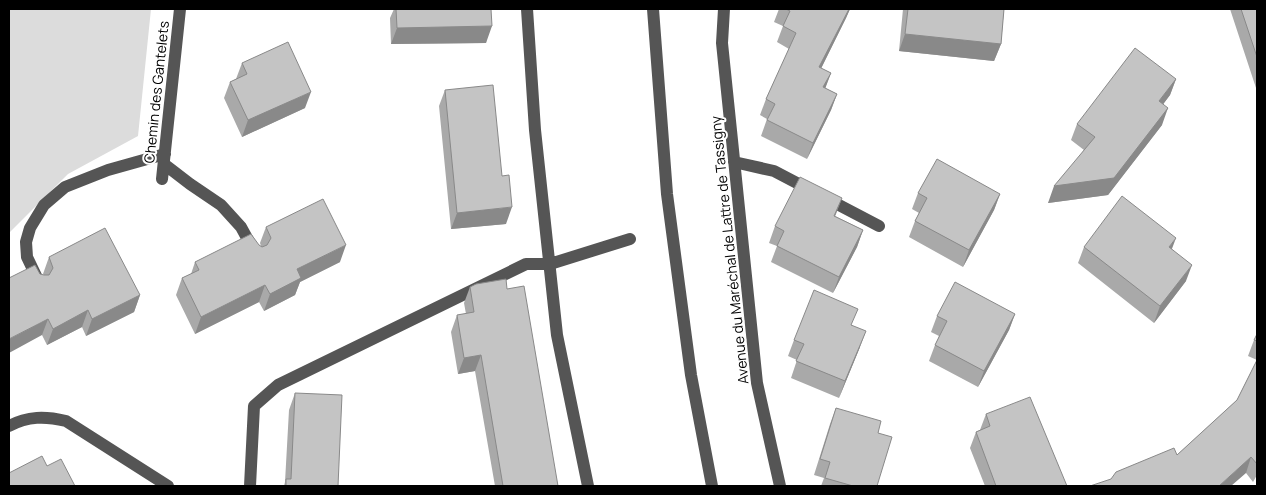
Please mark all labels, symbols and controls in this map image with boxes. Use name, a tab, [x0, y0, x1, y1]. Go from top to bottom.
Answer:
street label: Chemin des Gantelets	[139, 20, 173, 164]
street label: Avenue du Maréchal de Lattre de Tassigny	[705, 114, 753, 385]

